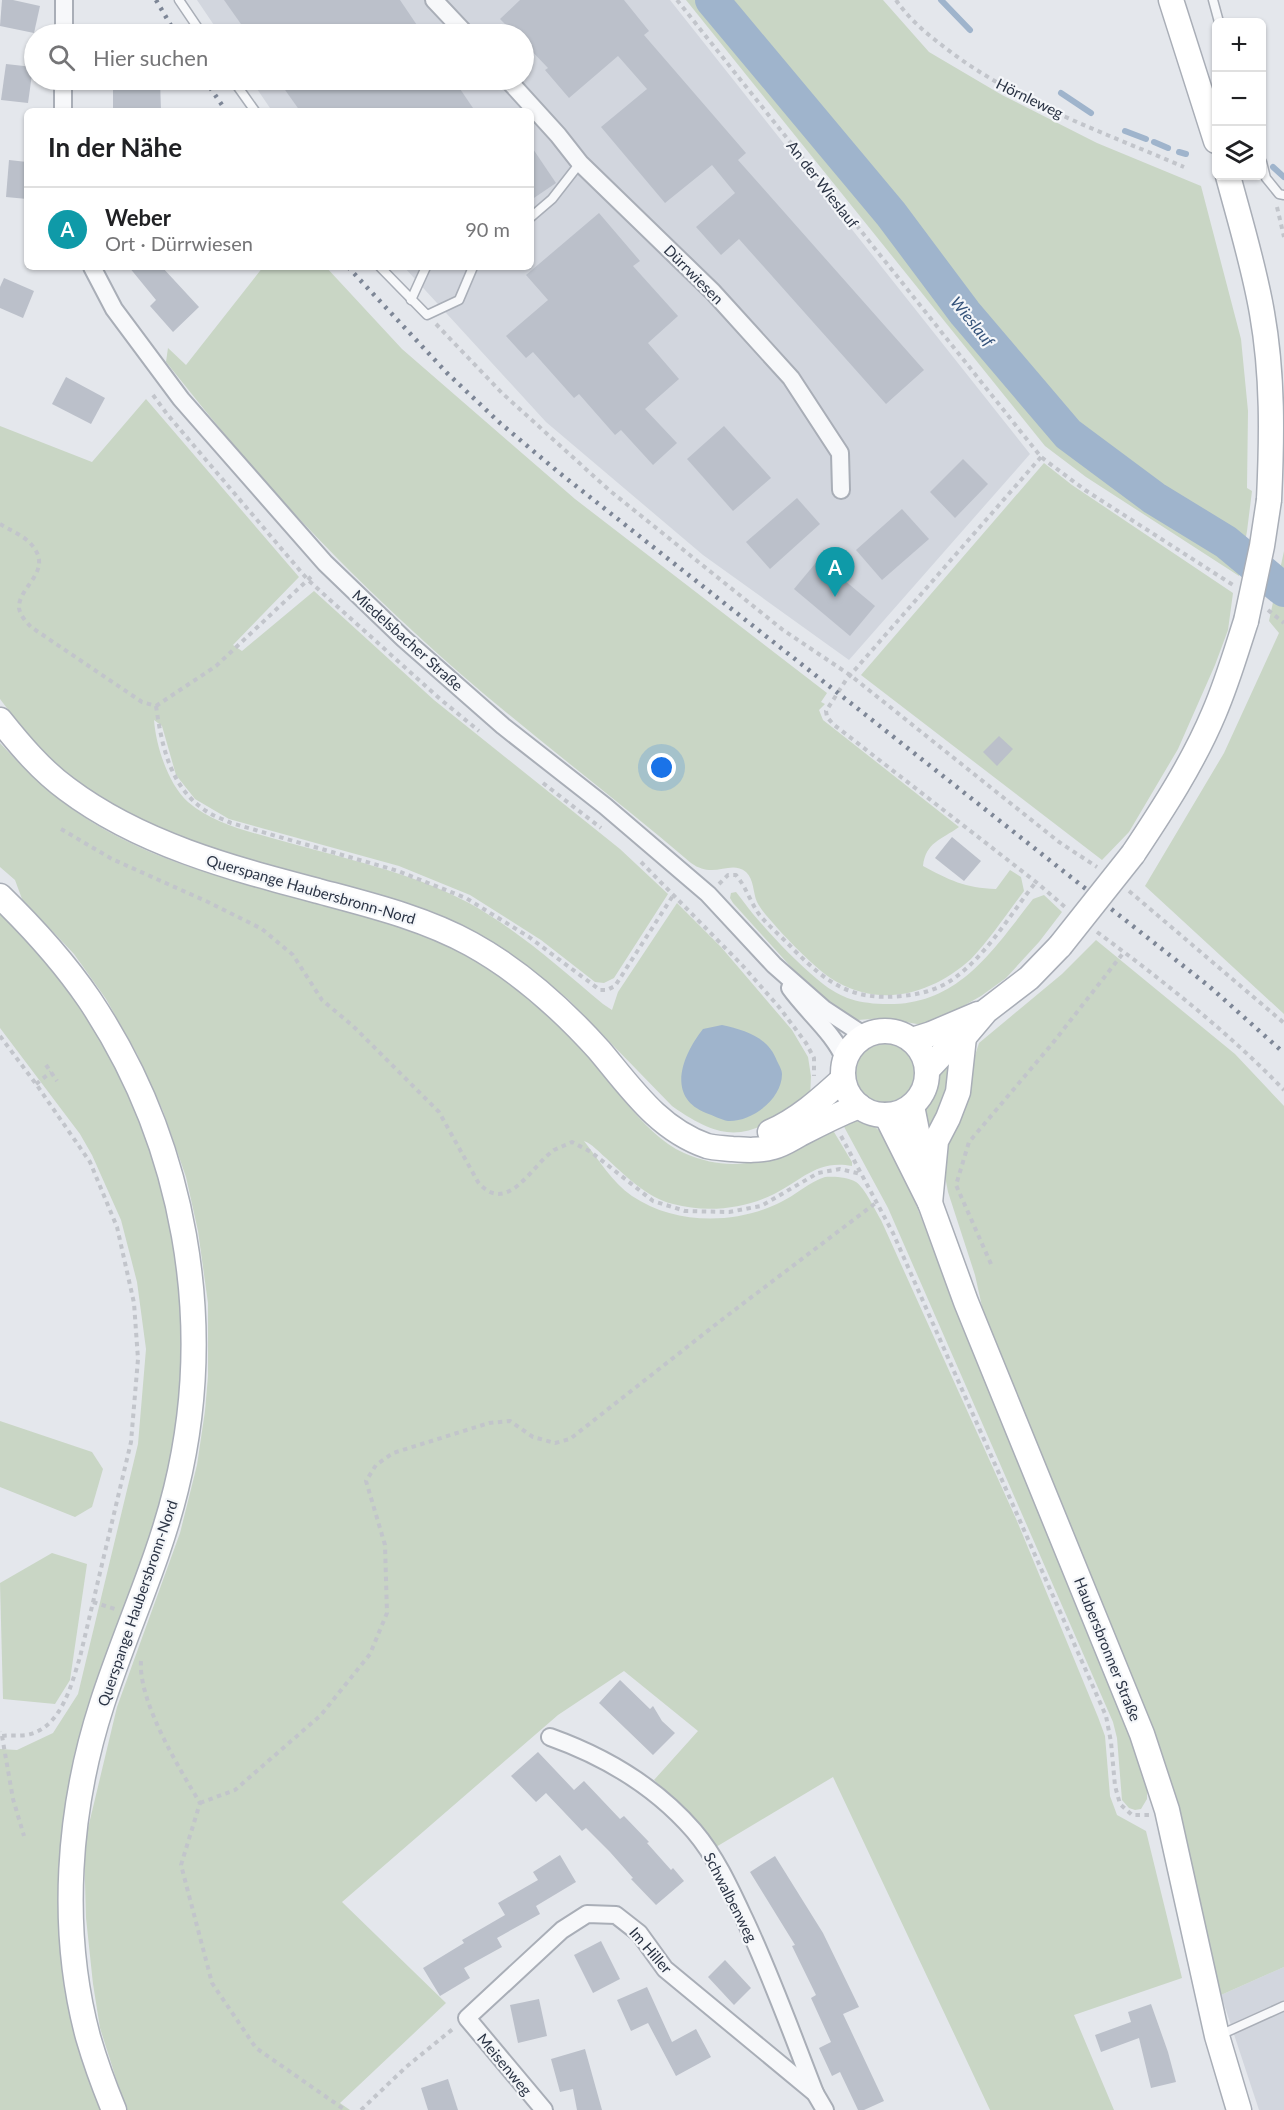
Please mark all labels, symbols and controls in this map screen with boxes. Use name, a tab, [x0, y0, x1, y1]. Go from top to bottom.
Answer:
map controls	[1212, 18, 1266, 180]
button: +	[1212, 18, 1266, 72]
search box	[24, 24, 534, 90]
icon: search	[45, 41, 78, 74]
text: Hier suchen	[93, 44, 208, 71]
button: −	[1212, 72, 1266, 126]
street label: Hörnleweg	[994, 74, 1067, 122]
button: layers	[1212, 126, 1266, 180]
text: In der Nähe	[48, 131, 182, 163]
street label: An der Wieslauf	[783, 137, 863, 232]
text: Weber	[105, 204, 171, 231]
text: A	[61, 217, 74, 241]
text: 90 m	[465, 217, 510, 241]
text: Ort · Dürrwiesen	[105, 231, 253, 255]
street label: Dürrwiesen	[661, 241, 727, 307]
water label: Wieslauf	[947, 292, 999, 350]
pin: A	[816, 548, 854, 597]
street label: Miedelsbacher Straße	[349, 586, 467, 694]
your location	[647, 753, 676, 782]
street label: Querspange Haubersbronn-Nord	[204, 850, 418, 928]
street label: Querspange Haubersbronn-Nord	[93, 1498, 181, 1708]
street label: Haubersbronner Straße	[1071, 1574, 1145, 1724]
street label: Schwalbenweg	[701, 1849, 761, 1945]
street label: Im Hiller	[626, 1923, 676, 1977]
street label: Meisenweg	[474, 2029, 536, 2099]

